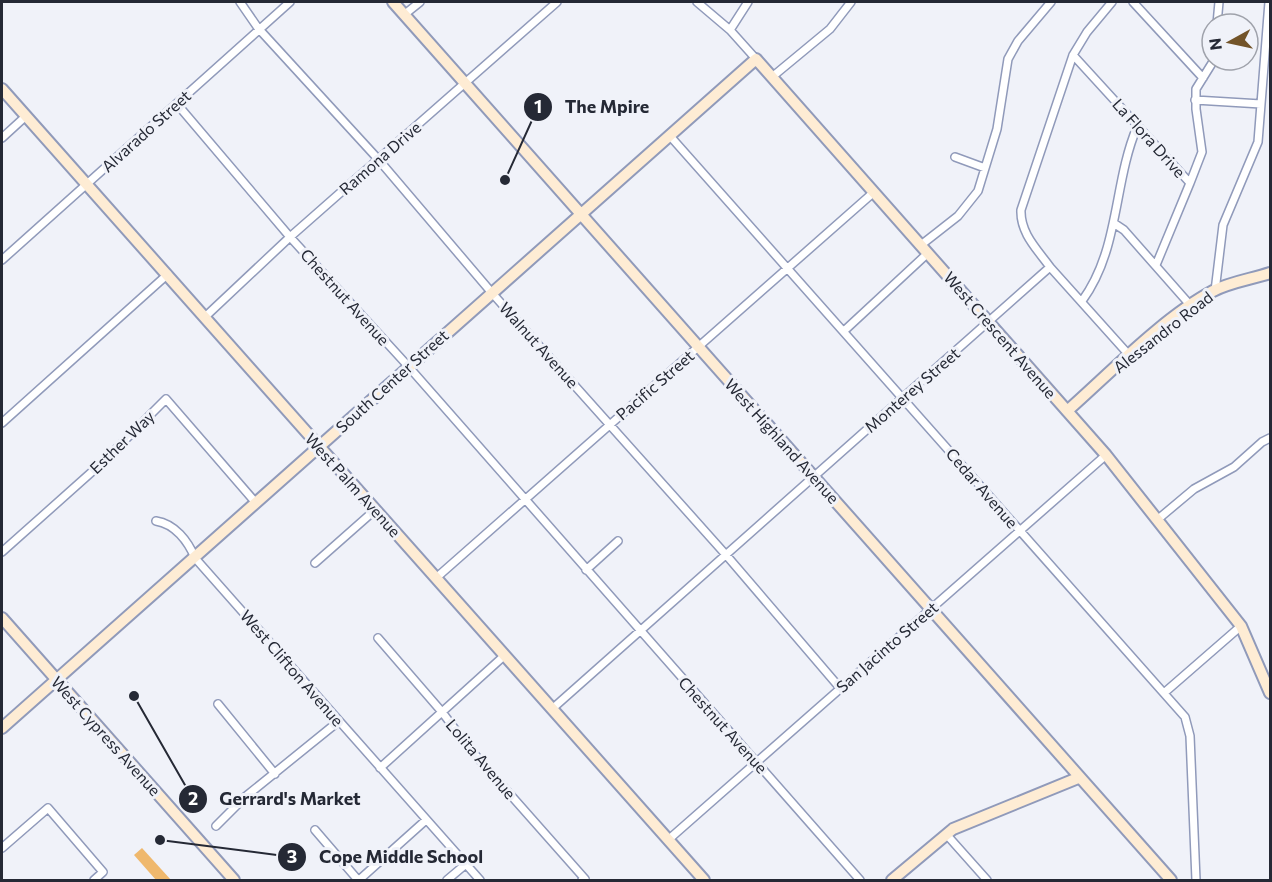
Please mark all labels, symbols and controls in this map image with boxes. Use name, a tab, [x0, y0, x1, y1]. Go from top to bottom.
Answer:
north arrow	[1200, 12, 1260, 72]
text: N	[1204, 37, 1225, 51]
street label: Alvarado Street	[97, 85, 194, 176]
callout: The Mpire	[523, 89, 661, 125]
street label: La Flora Drive	[1109, 94, 1190, 181]
text: 1	[534, 95, 542, 117]
text: The Mpire	[565, 95, 649, 117]
street label: Ramona Drive	[335, 117, 424, 198]
street label: Chestnut Avenue	[297, 244, 394, 349]
street label: West Crescent Avenue	[940, 267, 1061, 402]
street label: Alessandro Road	[1109, 287, 1216, 376]
street label: Walnut Avenue	[496, 298, 583, 392]
street label: South Center Street	[332, 325, 452, 436]
street label: Monterey Street	[860, 343, 963, 436]
street label: Pacific Street	[612, 345, 698, 424]
street label: West Highland Avenue	[721, 374, 844, 507]
street label: Esther Way	[85, 406, 158, 477]
street label: West Palm Avenue	[302, 429, 405, 541]
street label: Cedar Avenue	[942, 444, 1022, 532]
street label: San Jacinto Street	[832, 597, 942, 696]
street label: West Clifton Avenue	[237, 606, 348, 730]
street label: West Cypress Avenue	[48, 672, 165, 799]
street label: Chestnut Avenue	[675, 672, 772, 777]
street label: Lolita Avenue	[443, 715, 520, 802]
callout: Gerrard's Market	[178, 781, 373, 817]
text: 2	[188, 787, 198, 809]
text: Gerrard's Market	[219, 787, 361, 809]
callout: Cope Middle School	[277, 839, 495, 875]
text: 3	[287, 845, 297, 867]
text: Cope Middle School	[319, 845, 483, 867]

